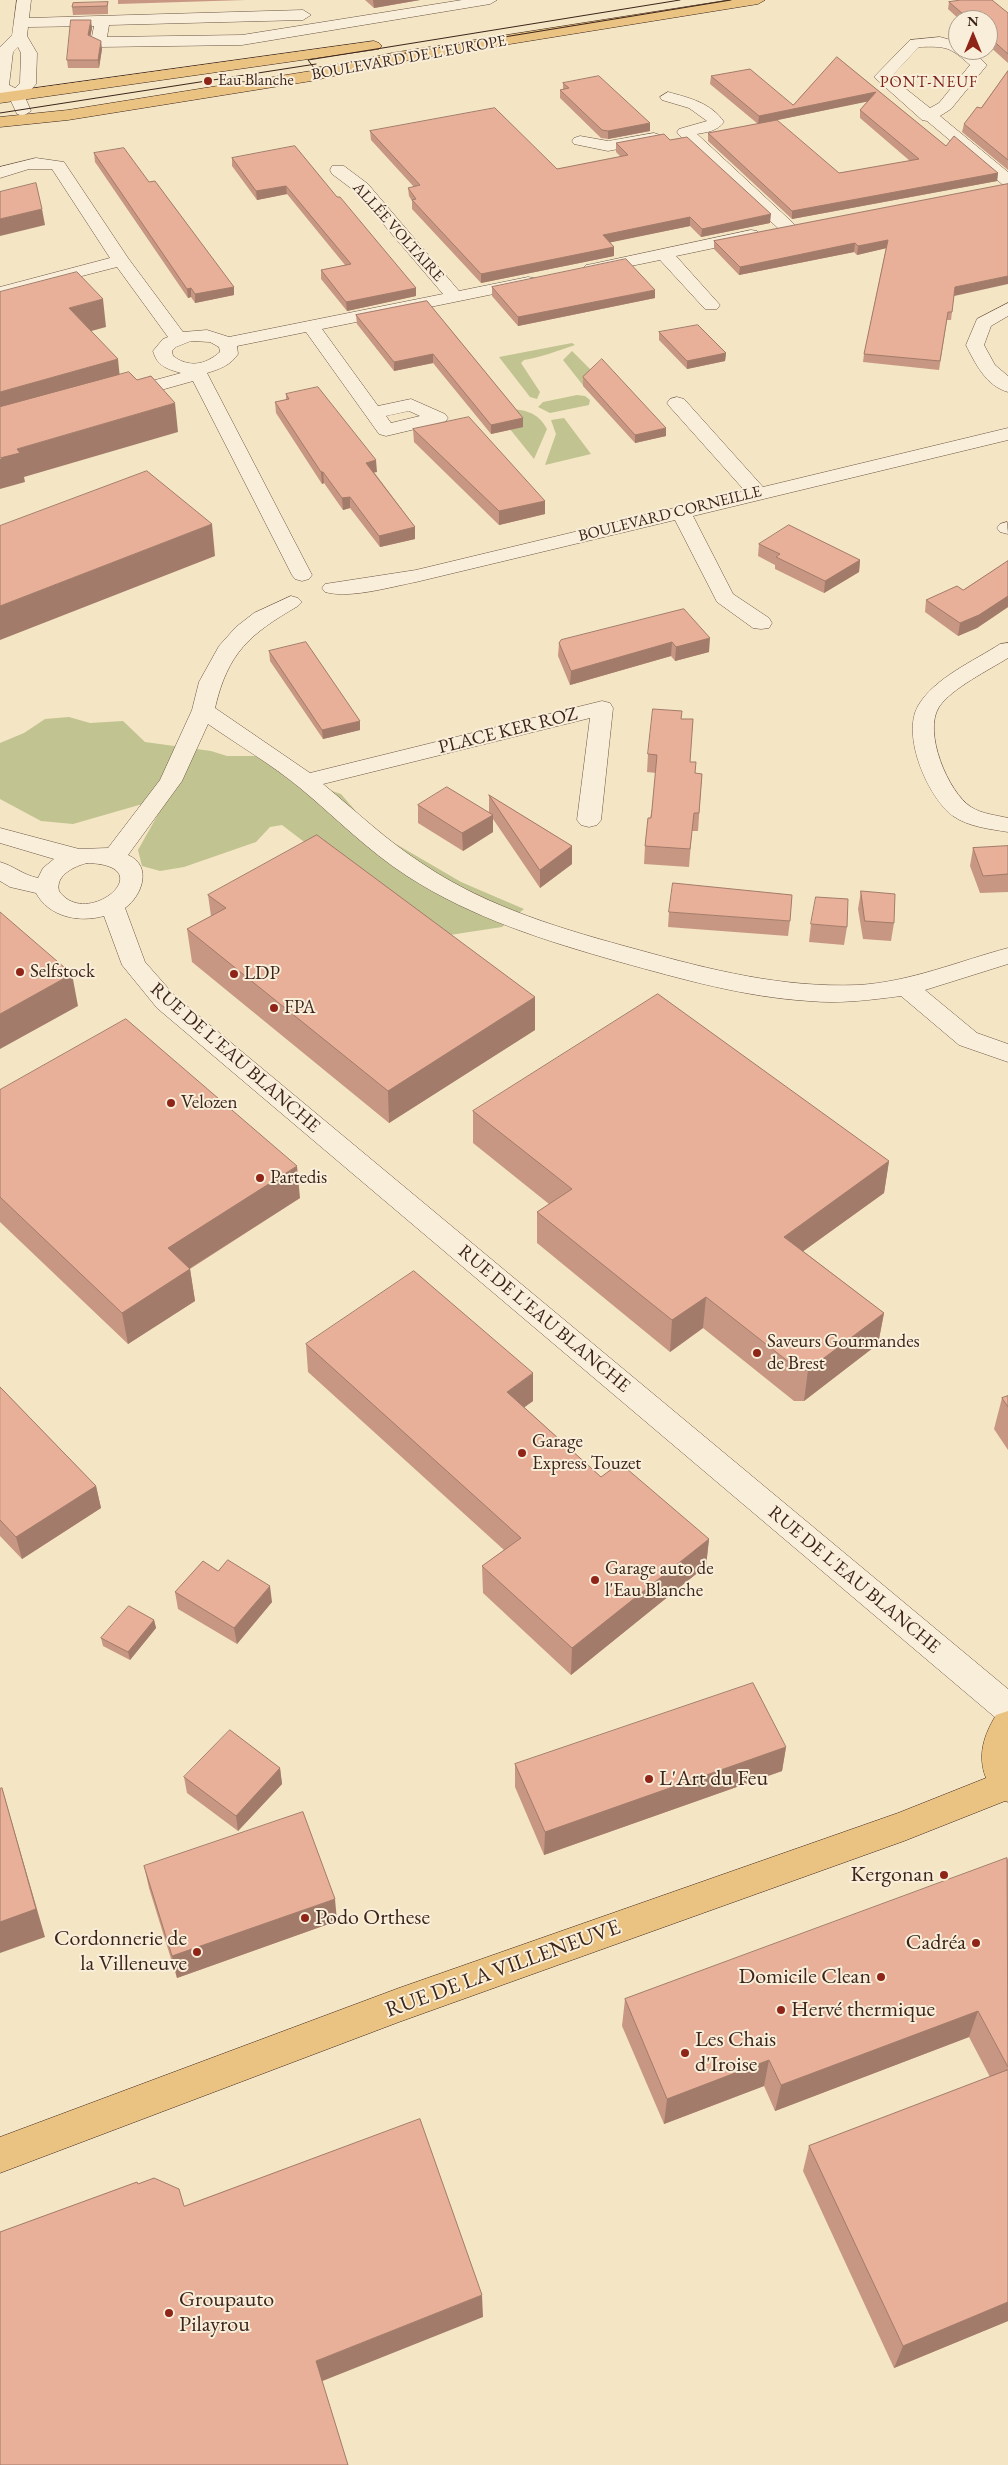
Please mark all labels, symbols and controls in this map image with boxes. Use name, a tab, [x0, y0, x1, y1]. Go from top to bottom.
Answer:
north arrow	[948, 10, 998, 60]
text: N	[967, 12, 979, 30]
street label: BOULEVARD DE L'EUROPE	[310, 31, 508, 85]
place label: Eau Blanche	[218, 71, 294, 91]
district label: PONT-NEUF	[879, 73, 979, 93]
marker: Eau Blanche	[202, 75, 214, 87]
street label: ALLÉE VOLTAIRE	[348, 178, 448, 286]
street label: BOULEVARD CORNEILLE	[576, 482, 764, 546]
street label: PLACE KER ROZ	[436, 703, 580, 759]
place label: Selfstock	[30, 961, 95, 983]
place label: LDP	[244, 963, 280, 985]
marker: Selfstock	[14, 966, 26, 978]
marker: LDP	[228, 968, 240, 980]
street label: RUE DE L'EAU BLANCHE	[145, 978, 325, 1138]
place label: FPA	[284, 997, 316, 1019]
marker: FPA	[268, 1002, 280, 1014]
place label: Velozen	[181, 1092, 238, 1114]
marker: Velozen	[165, 1097, 177, 1109]
place label: Partedis	[270, 1167, 327, 1189]
marker: Partedis	[254, 1172, 266, 1184]
street label: RUE DE L'EAU BLANCHE	[453, 1240, 635, 1398]
place label: Saveurs Gourmandes de Brest	[767, 1331, 920, 1375]
marker: Saveurs Gourmandes de Brest	[751, 1347, 763, 1359]
place label: Garage Express Touzet	[532, 1431, 641, 1475]
marker: Garage Express Touzet	[516, 1447, 528, 1459]
street label: RUE DE L'EAU BLANCHE	[763, 1501, 945, 1659]
place label: Garage auto de l'Eau Blanche	[605, 1558, 714, 1602]
marker: Garage auto de l'Eau Blanche	[589, 1574, 601, 1586]
place label: L'Art du Feu	[659, 1766, 768, 1792]
marker: L'Art du Feu	[643, 1773, 655, 1785]
place label: Kergonan	[851, 1862, 934, 1888]
marker: Kergonan	[938, 1869, 950, 1881]
place label: Podo Orthese	[315, 1905, 430, 1931]
marker: Podo Orthese	[299, 1912, 311, 1924]
street label: RUE DE LA VILLENEUVE	[382, 1914, 624, 2024]
place label: Cordonnerie de la Villeneuve	[54, 1926, 187, 1978]
place label: Cadréa	[906, 1930, 966, 1956]
marker: Cadréa	[970, 1937, 982, 1949]
marker: Cordonnerie de la Villeneuve	[191, 1946, 203, 1958]
place label: Domicile Clean	[739, 1964, 871, 1990]
marker: Domicile Clean	[875, 1971, 887, 1983]
place label: Hervé thermique	[791, 1997, 935, 2023]
marker: Hervé thermique	[775, 2004, 787, 2016]
place label: Les Chais d'Iroise	[695, 2027, 776, 2078]
marker: Les Chais d'Iroise	[679, 2047, 691, 2059]
place label: Groupauto Pilayrou	[179, 2287, 274, 2338]
marker: Groupauto Pilayrou	[163, 2307, 175, 2319]

